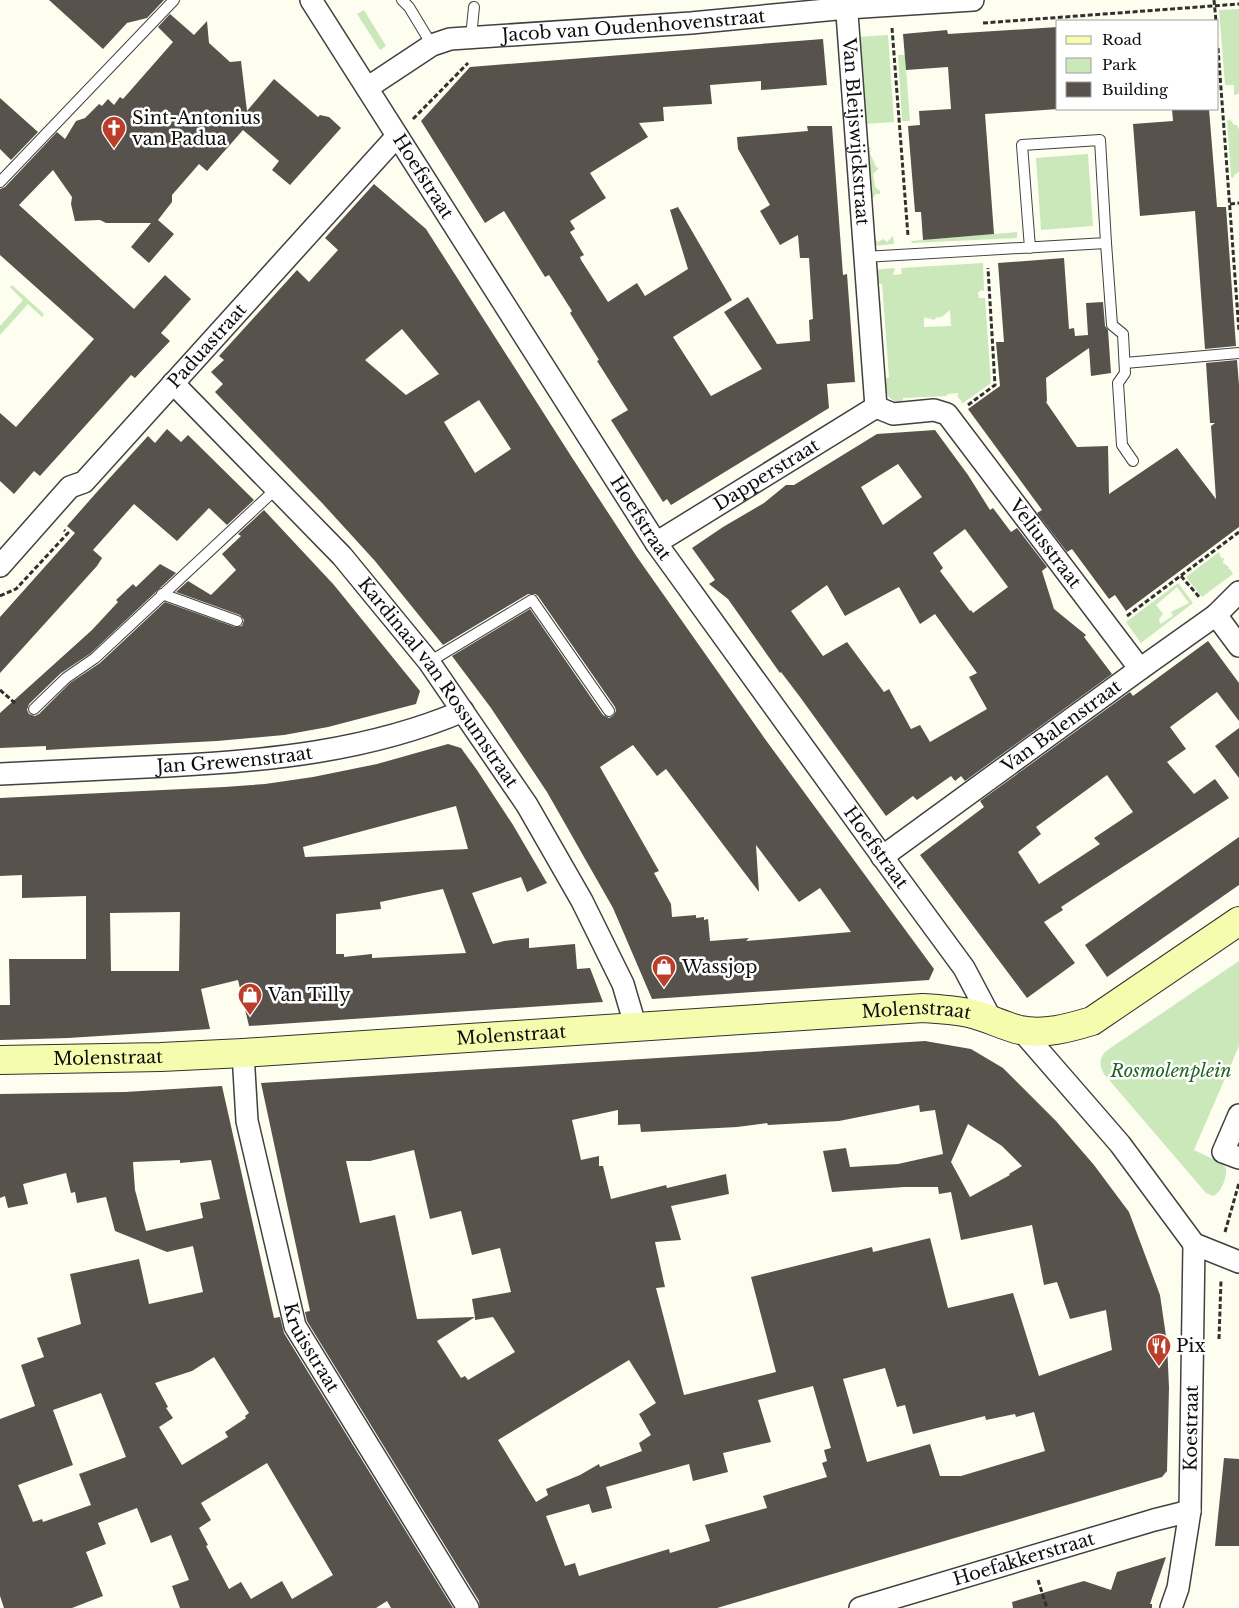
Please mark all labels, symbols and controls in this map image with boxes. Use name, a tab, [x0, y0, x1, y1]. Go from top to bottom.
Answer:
street label: Jacob van Oudenhovenstraat	[499, 5, 767, 47]
legend	[1056, 20, 1219, 110]
text: Road	[1102, 30, 1142, 49]
street label: Van Bleijswijckstraat	[838, 36, 874, 226]
text: Park	[1102, 55, 1138, 74]
text: Building	[1102, 80, 1169, 99]
place label: Sint-Antonius van Padua	[132, 107, 261, 150]
church icon: Sint-Antonius van Padua	[101, 115, 127, 149]
street label: Hoefstraat	[388, 130, 458, 223]
street label: Paduastraat	[163, 299, 251, 393]
street label: Dapperstraat	[710, 434, 823, 515]
street label: Hoefstraat	[605, 472, 676, 565]
street label: Veliusstraat	[1004, 494, 1086, 593]
street label: Kardinaal van Rossumstraat	[353, 573, 523, 792]
street label: Van Balenstraat	[996, 675, 1126, 778]
street label: Jan Grewenstraat	[154, 742, 314, 778]
street label: Hoefstraat	[839, 802, 913, 893]
shop icon: Wassjop	[651, 954, 677, 988]
place label: Wassjop	[681, 956, 757, 978]
shop icon: Van Tilly	[237, 982, 263, 1016]
place label: Van Tilly	[267, 984, 351, 1006]
street label: Molenstraat	[861, 997, 973, 1024]
street label: Molenstraat	[456, 1021, 567, 1050]
street label: Molenstraat	[53, 1046, 163, 1070]
park label: Rosmolenplein	[1109, 1060, 1232, 1082]
street label: Kruisstraat	[279, 1301, 344, 1397]
restaurant icon: Pix	[1146, 1333, 1172, 1367]
place label: Pix	[1176, 1335, 1206, 1357]
street label: Koestraat	[1180, 1385, 1203, 1471]
street label: Hoefakkerstraat	[950, 1527, 1097, 1591]

